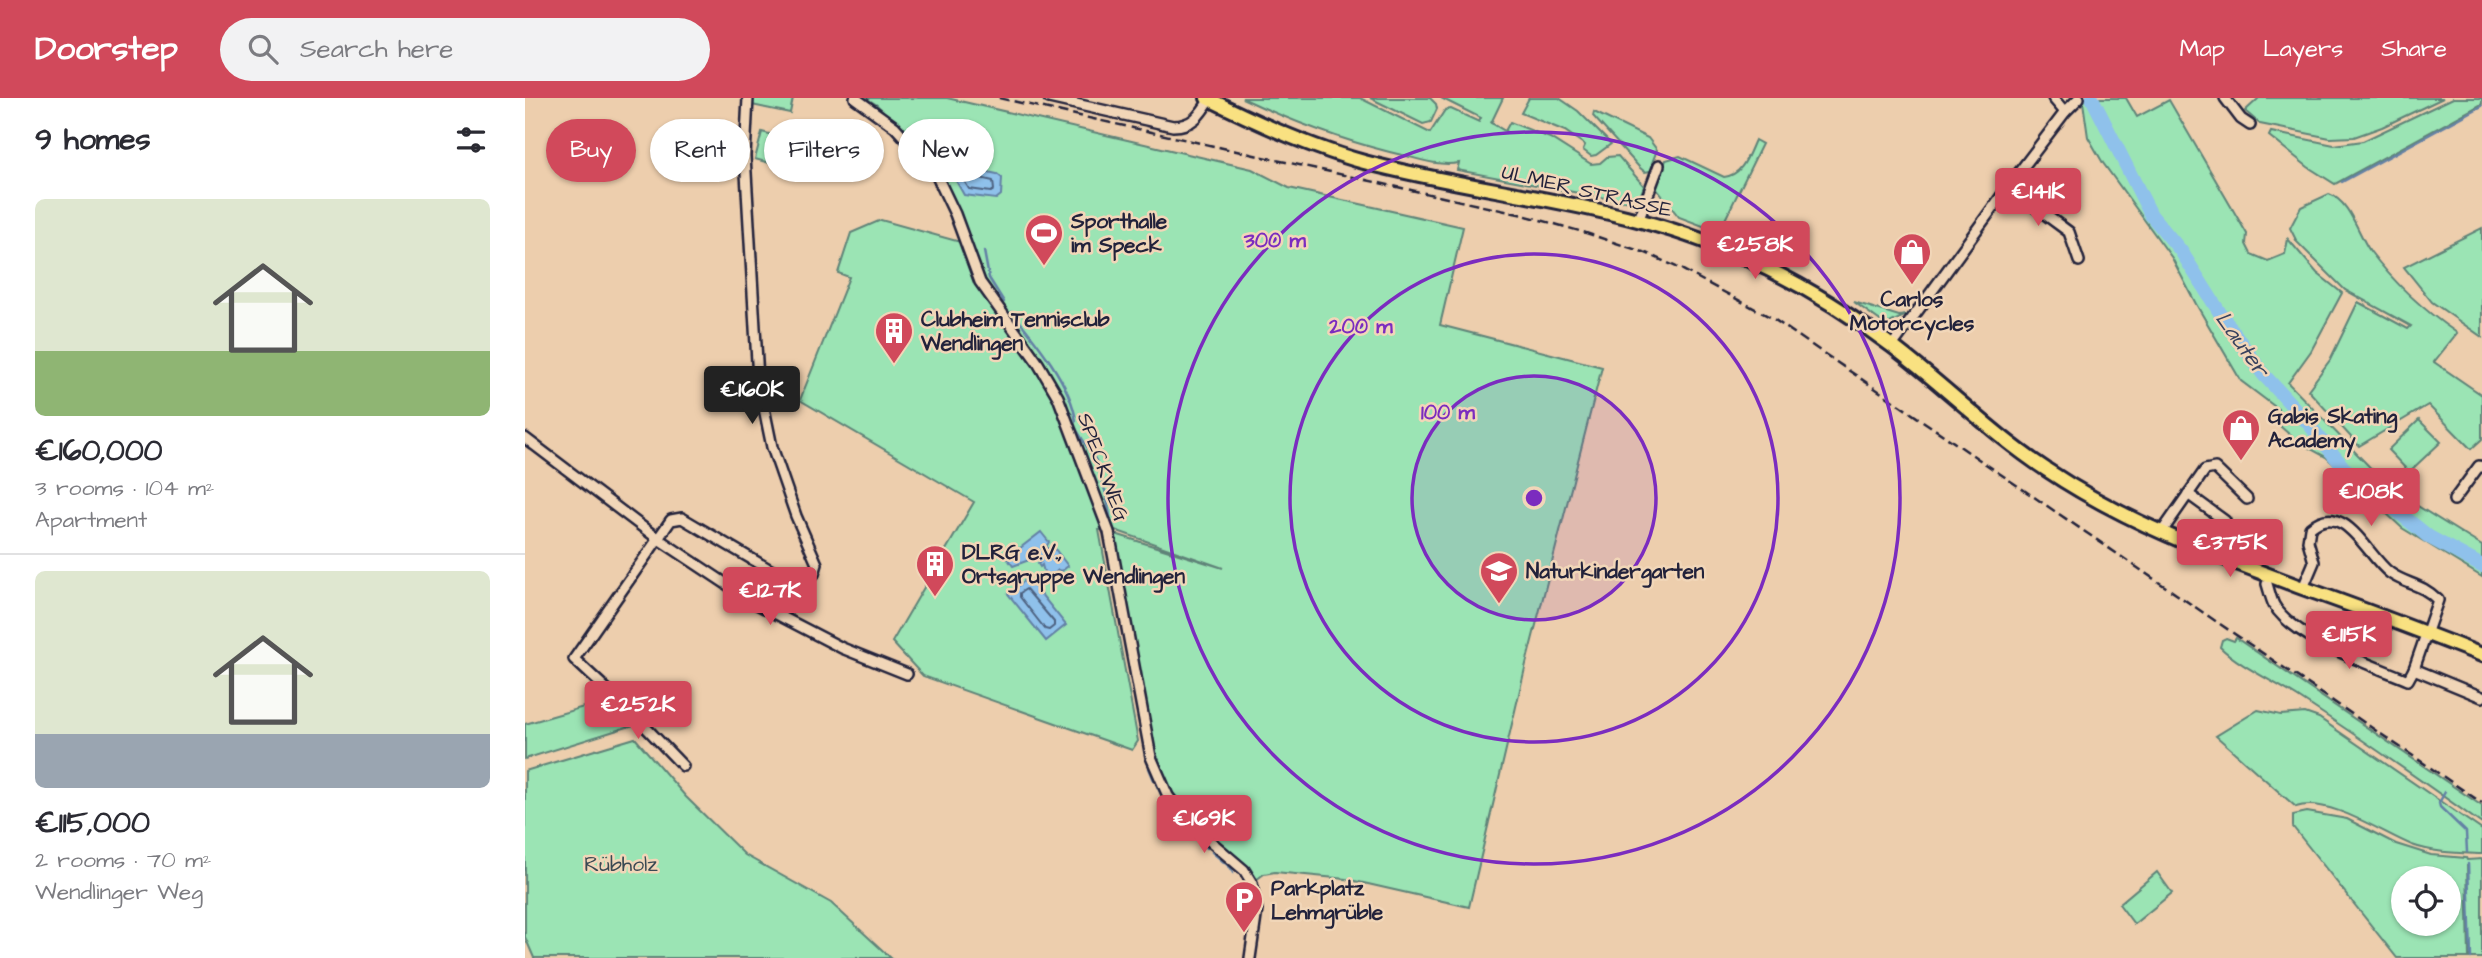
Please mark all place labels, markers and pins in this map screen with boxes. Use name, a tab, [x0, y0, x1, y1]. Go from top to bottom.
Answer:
pin: €141K	[1989, 169, 2087, 228]
place label: Sporthalle im Speck	[1070, 207, 1168, 261]
sports icon: Sporthalle im Speck	[1023, 212, 1065, 267]
pin: €258K	[1706, 222, 1804, 281]
shop icon: Carlos Motorcycles	[1891, 231, 1933, 286]
place label: Carlos Motorcycles	[1850, 285, 1975, 341]
place label: Clubheim Tennisclub Wendlingen	[920, 305, 1110, 360]
building icon: Clubheim Tennisclub Wendlingen	[873, 310, 915, 365]
pin: €160K	[703, 366, 801, 426]
place label: Gabis Skating Academy	[2268, 402, 2397, 458]
shop icon: Gabis Skating Academy	[2220, 407, 2262, 462]
pin: €108K	[2322, 468, 2420, 528]
centre of rings	[1522, 486, 1546, 510]
pin: €375K	[2181, 519, 2279, 579]
place label: DLRG e.V., Ortsgruppe Wendlingen	[962, 538, 1185, 593]
building icon: DLRG e.V., Ortsgruppe Wendlingen	[914, 543, 956, 598]
school or university icon: Naturkindergarten	[1478, 550, 1520, 605]
place label: Naturkindergarten	[1526, 557, 1705, 588]
pin: €127K	[721, 568, 819, 627]
pin: €115K	[2300, 612, 2398, 671]
pin: €252K	[589, 682, 687, 741]
pin: €169K	[1155, 796, 1253, 855]
place label: Parkplatz Lehmgrüble	[1271, 874, 1384, 929]
parking icon: Parkplatz Lehmgrüble	[1223, 879, 1265, 934]

